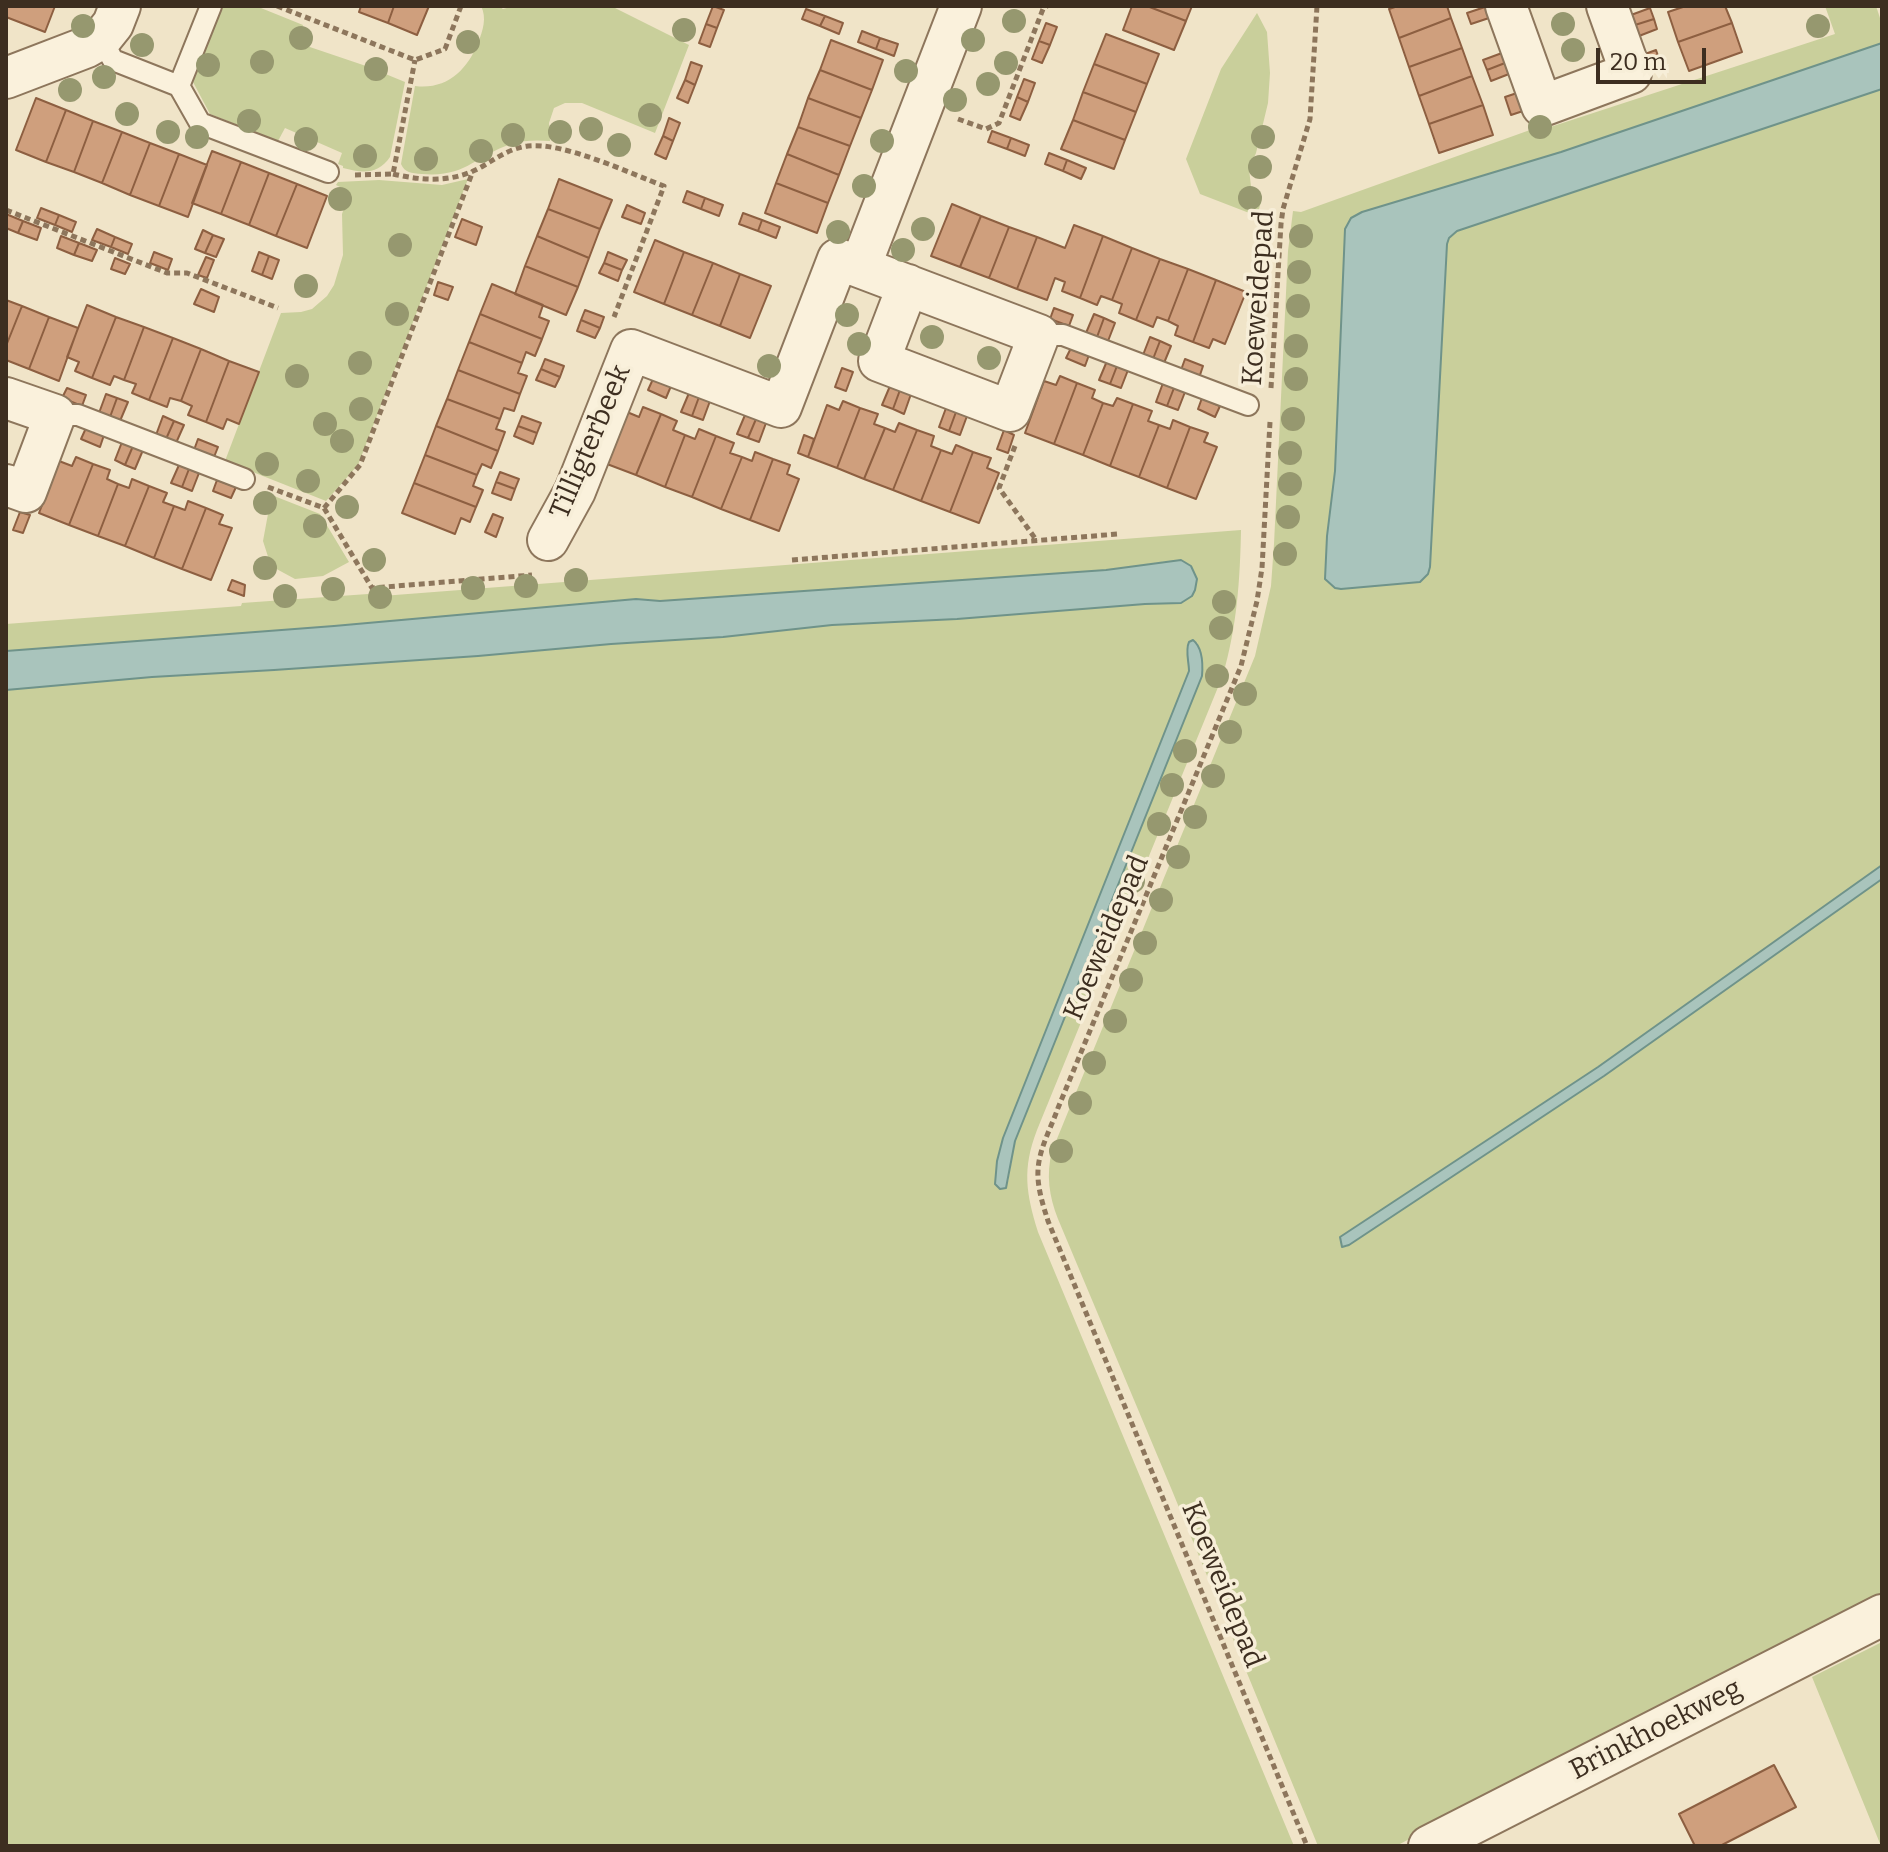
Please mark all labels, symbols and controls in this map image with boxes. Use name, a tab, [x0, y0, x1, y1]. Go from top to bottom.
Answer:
scale bar	[1600, 32, 1710, 82]
text: 20 m	[1610, 48, 1666, 76]
street label: Koeweidepad	[1236, 209, 1282, 387]
street label: Tilligterbeek	[544, 360, 638, 524]
street label: Koeweidepad	[1057, 851, 1157, 1025]
street label: Koeweidepad	[1174, 1497, 1270, 1673]
street label: Brinkhoekweg	[1565, 1672, 1747, 1788]

